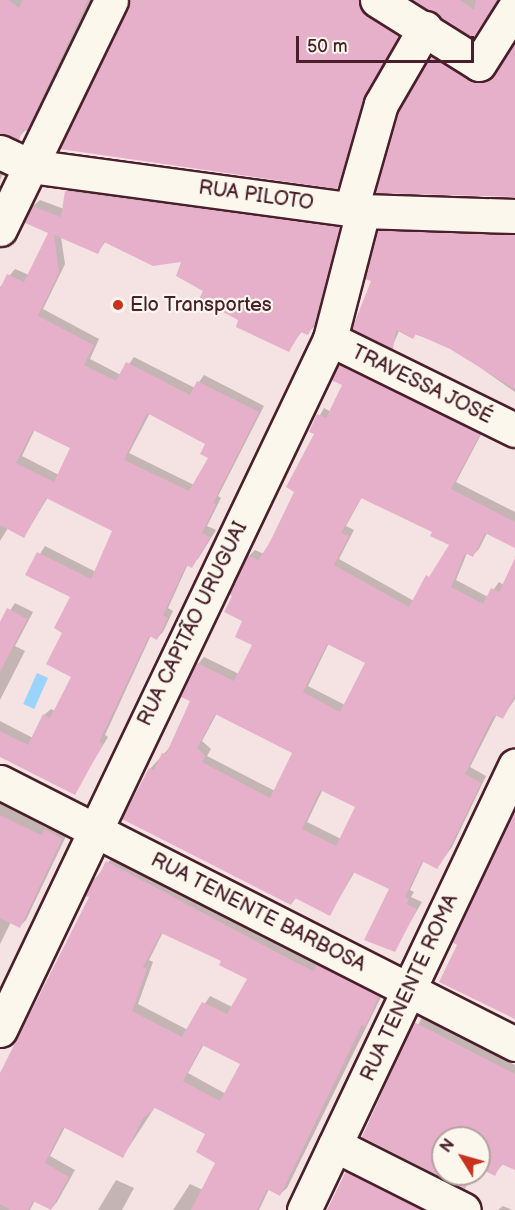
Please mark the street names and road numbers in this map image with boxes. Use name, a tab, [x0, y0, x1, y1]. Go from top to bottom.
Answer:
street label: RUA PILOTO	[197, 176, 315, 216]
street label: TRAVESSA JOSÉ	[347, 340, 497, 430]
street label: RUA CAPITÃO URUGUAI	[133, 518, 253, 730]
street label: RUA TENENTE BARBOSA	[146, 848, 370, 978]
street label: RUA TENENTE ROMA	[356, 891, 464, 1085]

